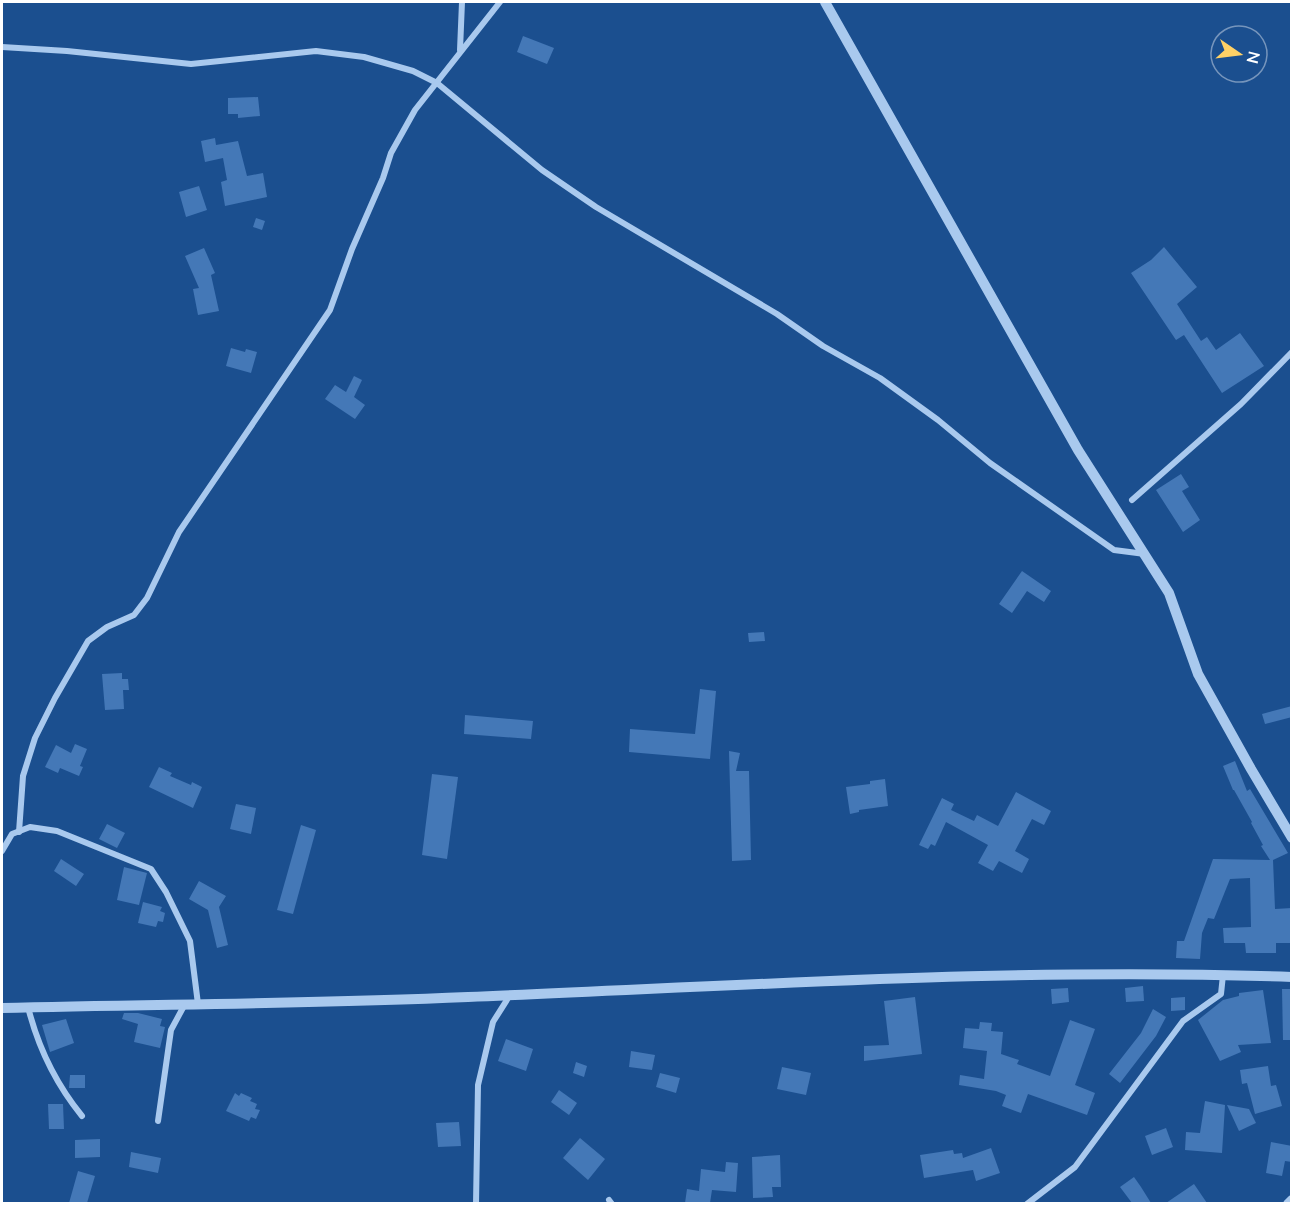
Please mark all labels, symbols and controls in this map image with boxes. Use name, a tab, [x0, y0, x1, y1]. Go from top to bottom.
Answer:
north arrow	[1209, 24, 1269, 84]
text: N	[1240, 49, 1265, 66]

